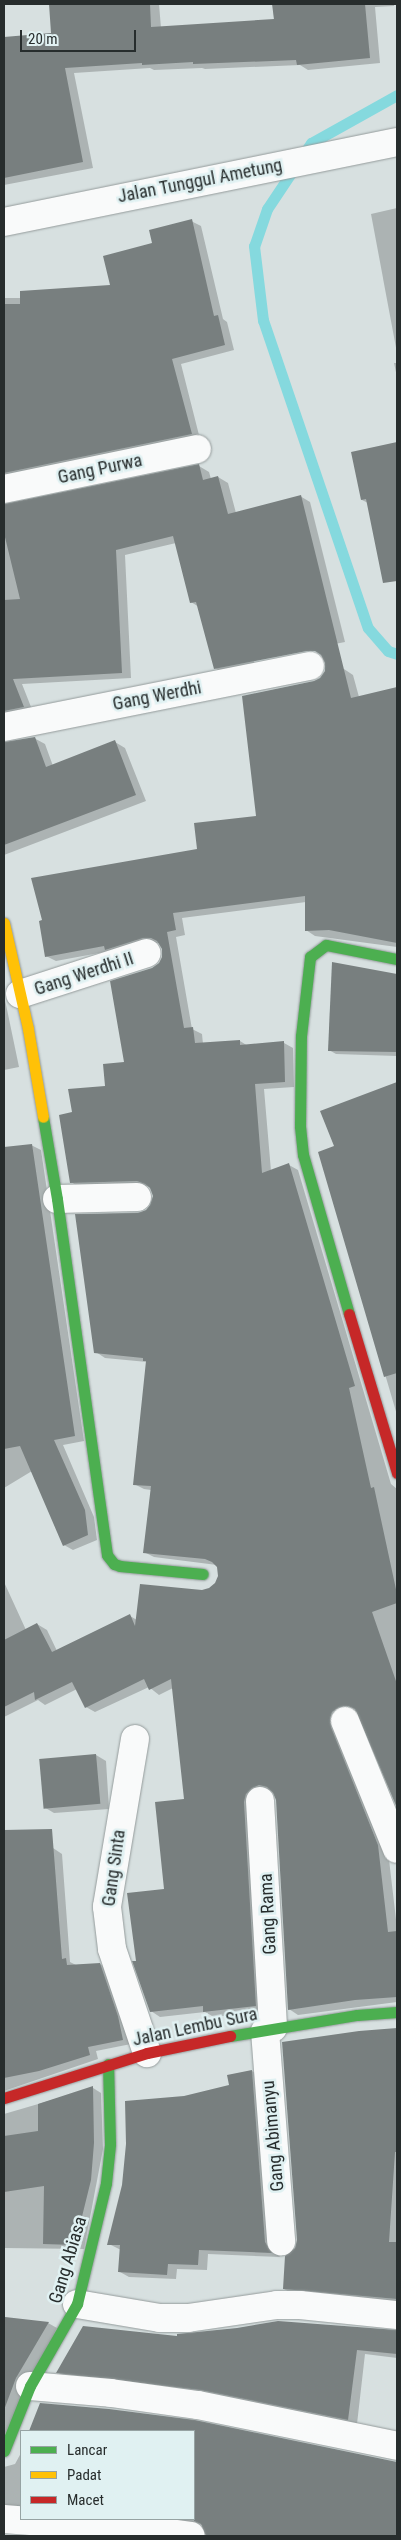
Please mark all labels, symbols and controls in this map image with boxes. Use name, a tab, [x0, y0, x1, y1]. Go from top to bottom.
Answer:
scale bar	[22, 20, 139, 52]
text: 20 m	[28, 30, 58, 48]
street label: Jalan Tunggul Ametung	[116, 154, 284, 208]
street label: Gang Purwa	[56, 450, 144, 488]
street label: Gang Werdhi	[111, 677, 203, 715]
street label: Gang Werdhi II	[32, 948, 136, 1000]
street label: Gang Sinta	[98, 1828, 130, 1908]
street label: Gang Rama	[255, 1873, 281, 1955]
street label: Jalan Lembu Sura	[131, 2003, 259, 2051]
street label: Gang Abimanyu	[257, 2080, 289, 2192]
street label: Gang Abiasa	[45, 2214, 91, 2306]
legend	[20, 2430, 195, 2520]
text: Lancar	[67, 2441, 107, 2459]
text: Padat	[67, 2466, 101, 2484]
text: Macet	[67, 2491, 104, 2509]

